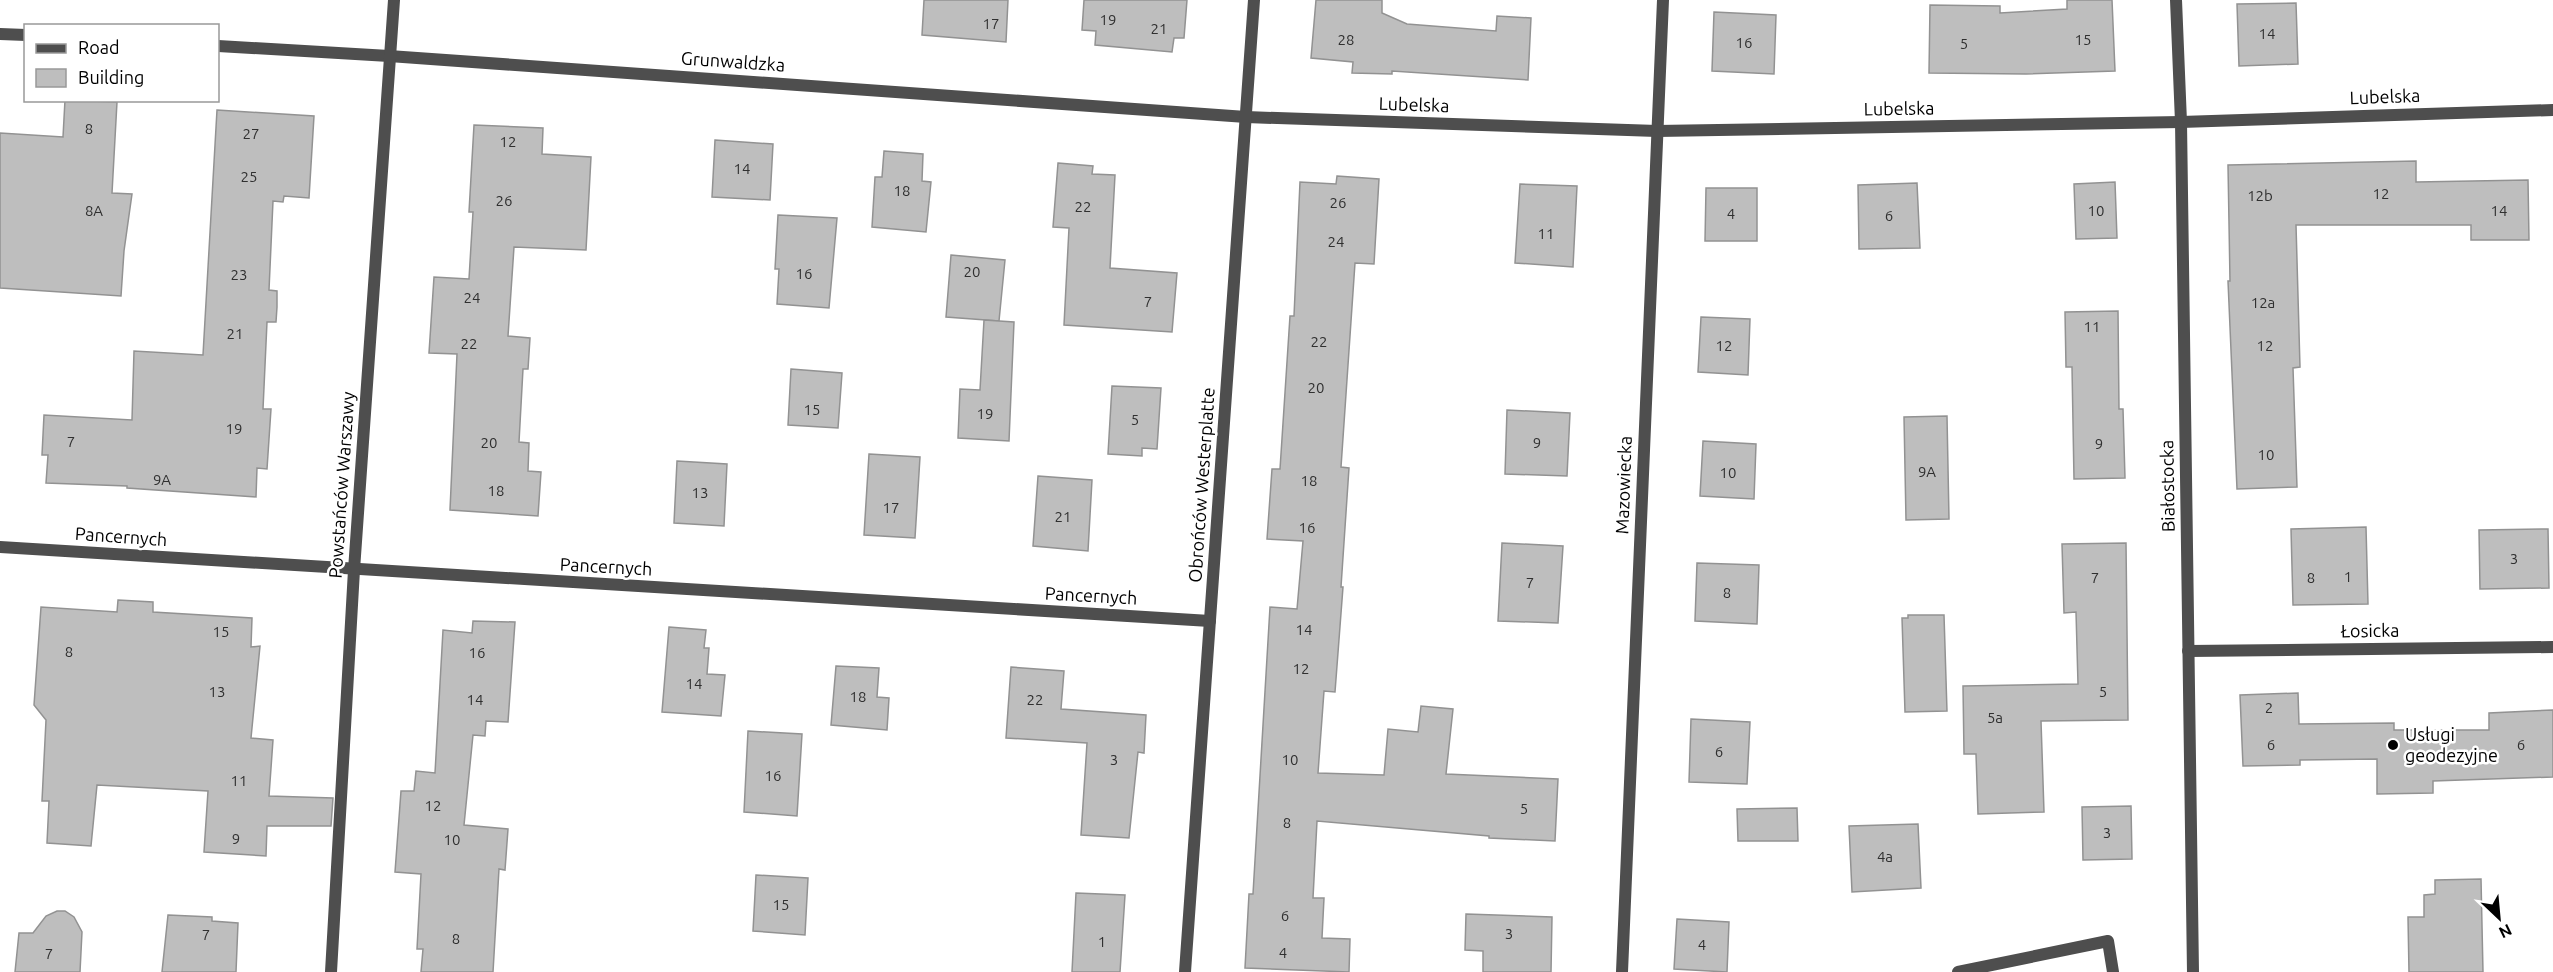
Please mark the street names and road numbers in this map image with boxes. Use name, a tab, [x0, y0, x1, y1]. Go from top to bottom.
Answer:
street label: Grunwaldzka	[680, 47, 786, 75]
street label: Lubelska	[2349, 85, 2421, 107]
street label: Lubelska	[1378, 93, 1450, 115]
street label: Lubelska	[1863, 97, 1935, 119]
street label: Obrońców Westerplatte	[1184, 387, 1218, 583]
street label: Powstańców Warszawy	[325, 391, 358, 579]
street label: Mazowiecka	[1611, 435, 1635, 535]
street label: Białostocka	[2156, 440, 2178, 532]
street label: Pancernych	[74, 523, 168, 549]
street label: Pancernych	[559, 554, 653, 578]
street label: Pancernych	[1044, 583, 1138, 607]
street label: Łosicka	[2340, 619, 2400, 641]

